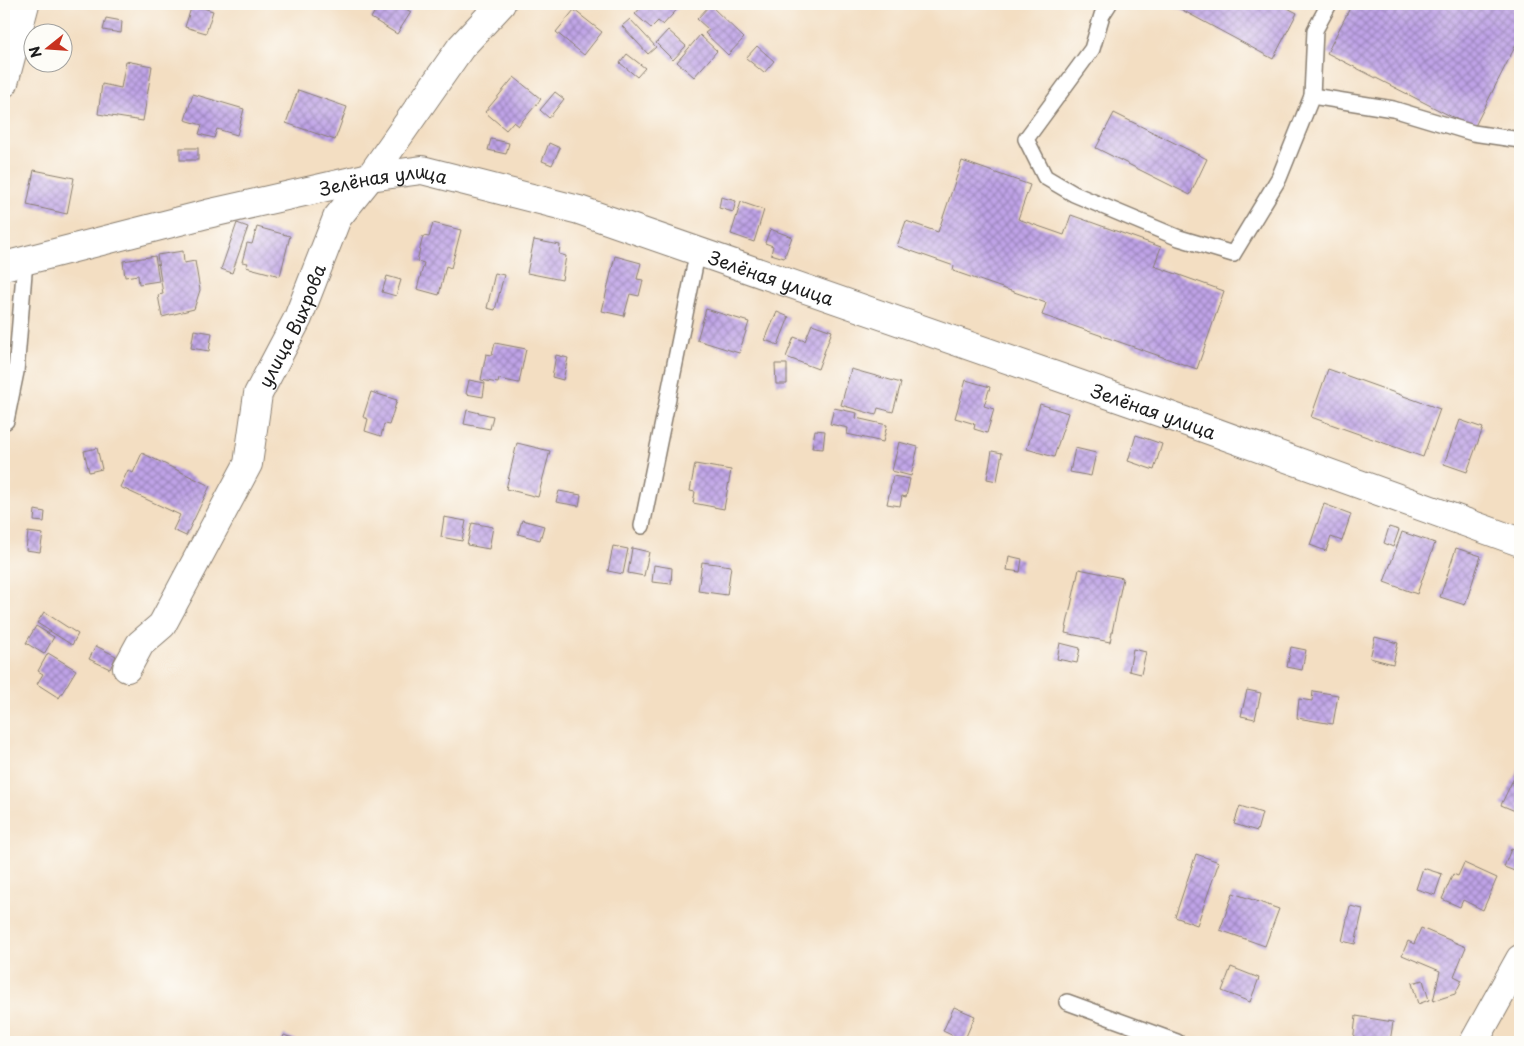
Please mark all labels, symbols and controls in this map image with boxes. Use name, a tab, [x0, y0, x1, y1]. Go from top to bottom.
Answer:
north arrow	[22, 22, 72, 72]
text: N	[23, 44, 47, 60]
street label: Зелёная улица	[316, 156, 451, 202]
street label: Зелёная улица	[705, 243, 838, 311]
street label: улица Вихрова	[251, 259, 332, 392]
street label: Зелёная улица	[1088, 376, 1221, 445]

